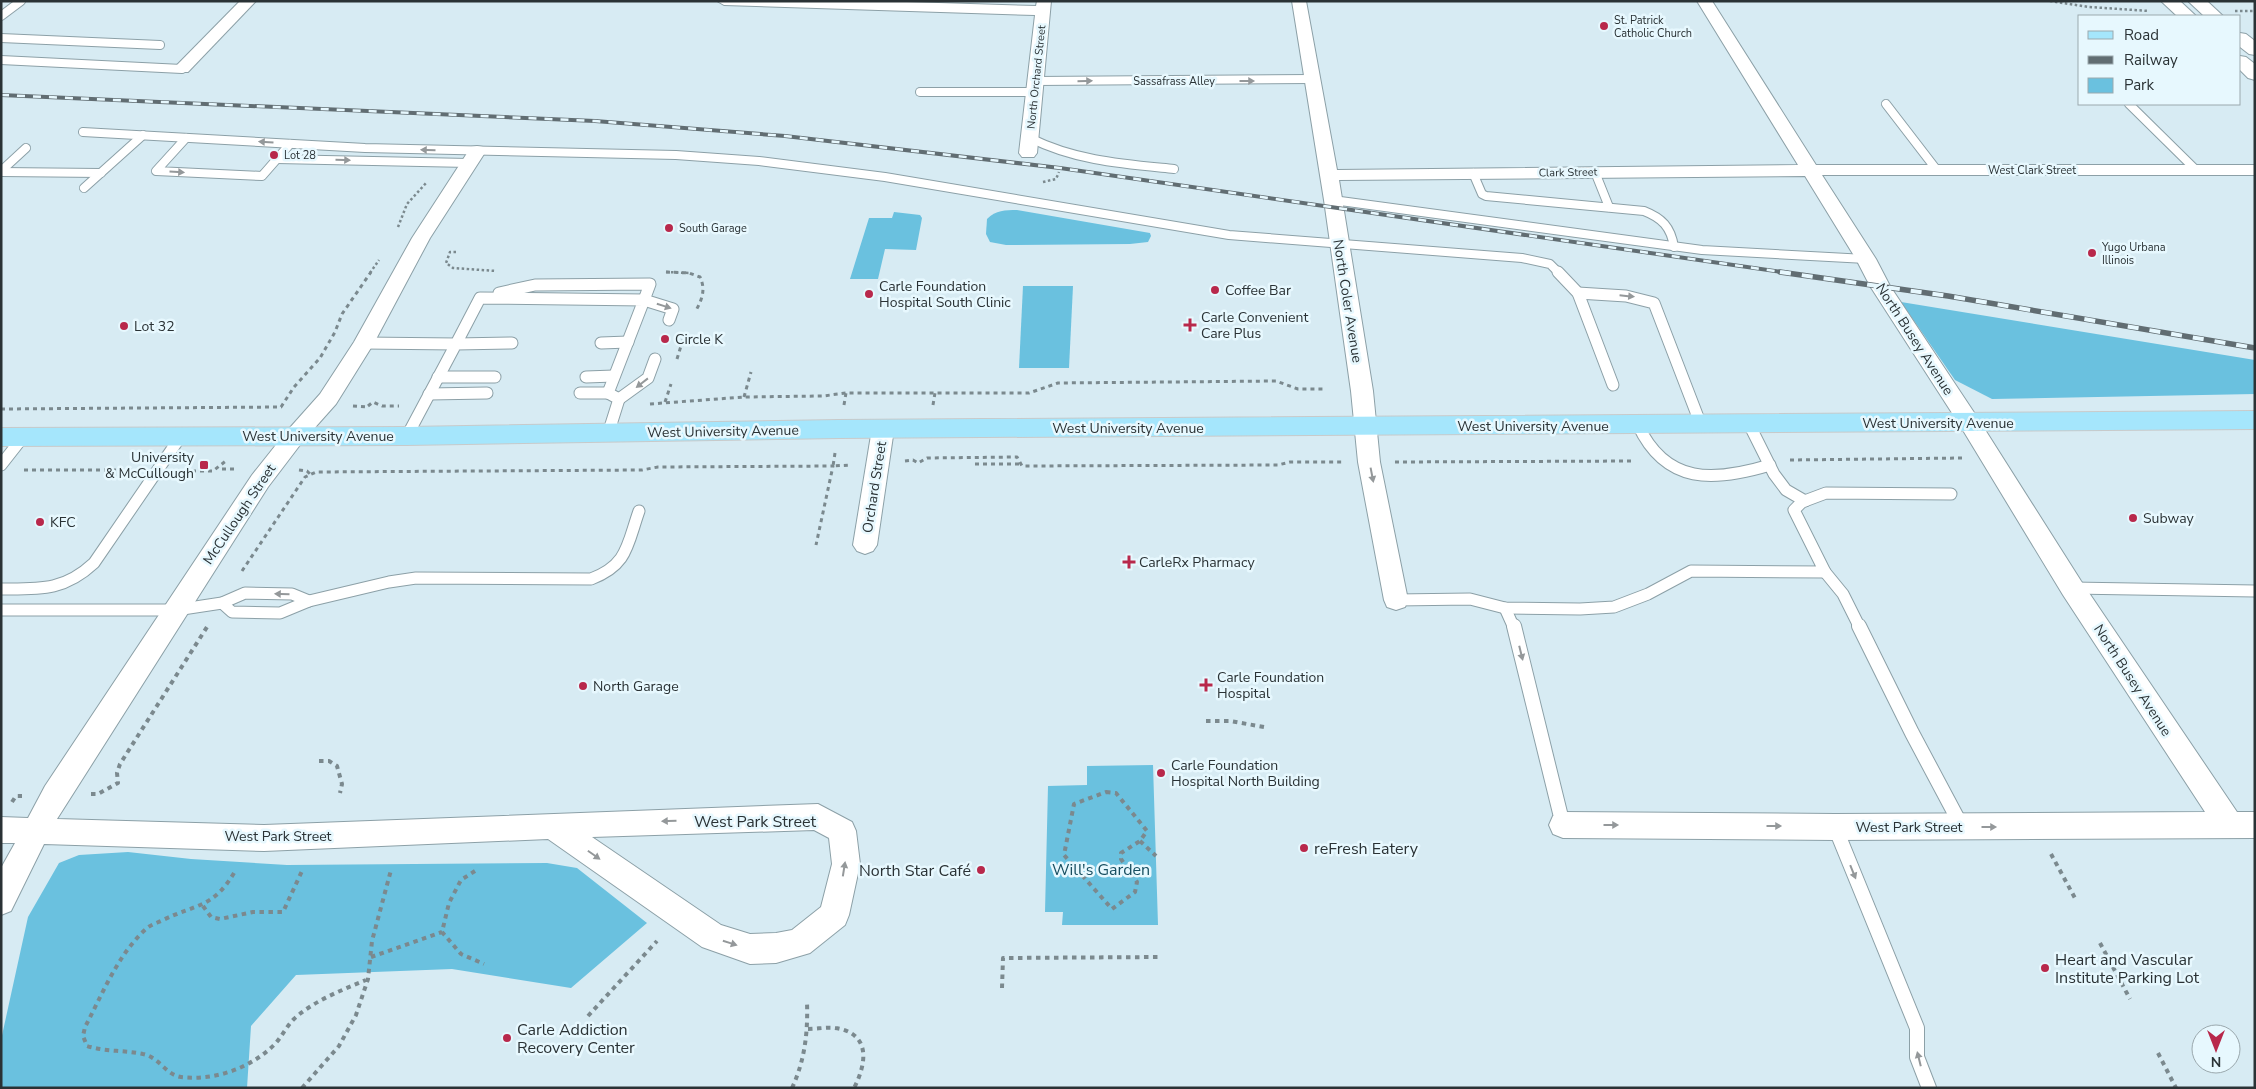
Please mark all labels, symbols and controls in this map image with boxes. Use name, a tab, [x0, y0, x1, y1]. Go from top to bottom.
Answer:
place label: St. Patrick Catholic Church	[1614, 13, 1692, 41]
legend	[2078, 15, 2241, 105]
marker: St. Patrick Catholic Church	[1598, 20, 1610, 32]
street label: North Orchard Street	[1024, 24, 1049, 130]
text: Road	[2124, 25, 2159, 45]
text: Railway	[2124, 50, 2178, 70]
street label: Sassafrass Alley	[1133, 74, 1215, 89]
text: Park	[2124, 75, 2154, 95]
one-way arrow	[1077, 77, 1093, 85]
one-way arrow	[1239, 77, 1255, 85]
one-way arrow	[257, 138, 273, 146]
one-way arrow	[420, 146, 436, 154]
place label: Lot 28	[284, 148, 316, 163]
marker: Lot 28	[268, 149, 280, 161]
one-way arrow	[335, 157, 351, 165]
street label: West Clark Street	[1988, 163, 2076, 178]
street label: Clark Street	[1538, 164, 1598, 181]
one-way arrow	[169, 168, 185, 176]
place label: South Garage	[679, 221, 747, 236]
marker: South Garage	[663, 222, 675, 234]
street label: North Coler Avenue	[1328, 238, 1367, 364]
place label: Yugo Urbana Illinois	[2101, 240, 2166, 268]
marker: Yugo Urbana Illinois	[2086, 247, 2098, 259]
place label: Carle Foundation Hospital South Clinic	[879, 277, 1011, 312]
street label: North Busey Avenue	[1871, 280, 1958, 399]
place label: Coffee Bar	[1225, 281, 1291, 300]
marker: Coffee Bar	[1209, 284, 1221, 296]
marker: Carle Foundation Hospital South Clinic	[863, 288, 875, 300]
one-way arrow	[1619, 292, 1635, 300]
one-way arrow	[657, 302, 672, 310]
place label: Carle Convenient Care Plus	[1201, 308, 1308, 343]
place label: Lot 32	[134, 317, 175, 336]
marker: Carle Convenient Care Plus	[1183, 318, 1197, 332]
marker: Lot 32	[118, 320, 130, 332]
place label: Circle K	[675, 330, 723, 349]
marker: Circle K	[659, 333, 671, 345]
one-way arrow	[636, 377, 649, 388]
street label: West University Avenue	[1862, 414, 2014, 433]
street label: West University Avenue	[1457, 417, 1609, 436]
street label: West University Avenue	[1052, 419, 1204, 438]
street label: West University Avenue	[647, 421, 799, 442]
street label: West University Avenue	[242, 427, 394, 446]
street label: Orchard Street	[858, 440, 891, 534]
place label: University & McCullough	[105, 448, 195, 483]
marker: University & McCullough	[198, 459, 210, 471]
street label: McCullough Street	[199, 460, 280, 568]
one-way arrow	[1368, 467, 1376, 483]
place label: Subway	[2143, 509, 2195, 528]
marker: Subway	[2127, 512, 2139, 524]
place label: KFC	[50, 513, 76, 532]
marker: KFC	[34, 516, 46, 528]
place label: CarleRx Pharmacy	[1139, 553, 1256, 572]
marker: CarleRx Pharmacy	[1123, 556, 1135, 568]
one-way arrow	[273, 589, 289, 597]
street label: North Busey Avenue	[2089, 621, 2176, 740]
one-way arrow	[1517, 646, 1525, 661]
place label: Carle Foundation Hospital	[1217, 668, 1324, 703]
place label: North Garage	[593, 677, 679, 696]
marker: Carle Foundation Hospital	[1199, 678, 1213, 692]
marker: North Garage	[577, 680, 589, 692]
place label: Carle Foundation Hospital North Building	[1171, 756, 1320, 791]
marker: Carle Foundation Hospital North Building	[1155, 767, 1167, 779]
street label: West Park Street	[694, 811, 817, 833]
one-way arrow	[661, 818, 677, 826]
street label: West Park Street	[1856, 818, 1963, 837]
one-way arrow	[1604, 821, 1620, 829]
one-way arrow	[1766, 822, 1782, 830]
one-way arrow	[1981, 823, 1997, 831]
street label: West Park Street	[225, 827, 332, 846]
place label: reFresh Eatery	[1314, 838, 1419, 860]
marker: reFresh Eatery	[1298, 842, 1310, 854]
one-way arrow	[587, 850, 601, 860]
park label: Will's Garden	[1052, 859, 1150, 881]
one-way arrow	[841, 860, 849, 876]
place label: North Star Café	[859, 860, 971, 882]
marker: North Star Café	[975, 864, 987, 876]
one-way arrow	[1849, 865, 1857, 880]
one-way arrow	[723, 939, 738, 947]
place label: Heart and Vascular Institute Parking Lot	[2055, 949, 2199, 989]
marker: Heart and Vascular Institute Parking Lot	[2039, 962, 2051, 974]
place label: Carle Addiction Recovery Center	[517, 1019, 635, 1059]
north arrow	[2191, 1024, 2241, 1074]
marker: Carle Addiction Recovery Center	[501, 1032, 513, 1044]
one-way arrow	[1915, 1051, 1923, 1066]
text: N	[2211, 1052, 2221, 1071]

